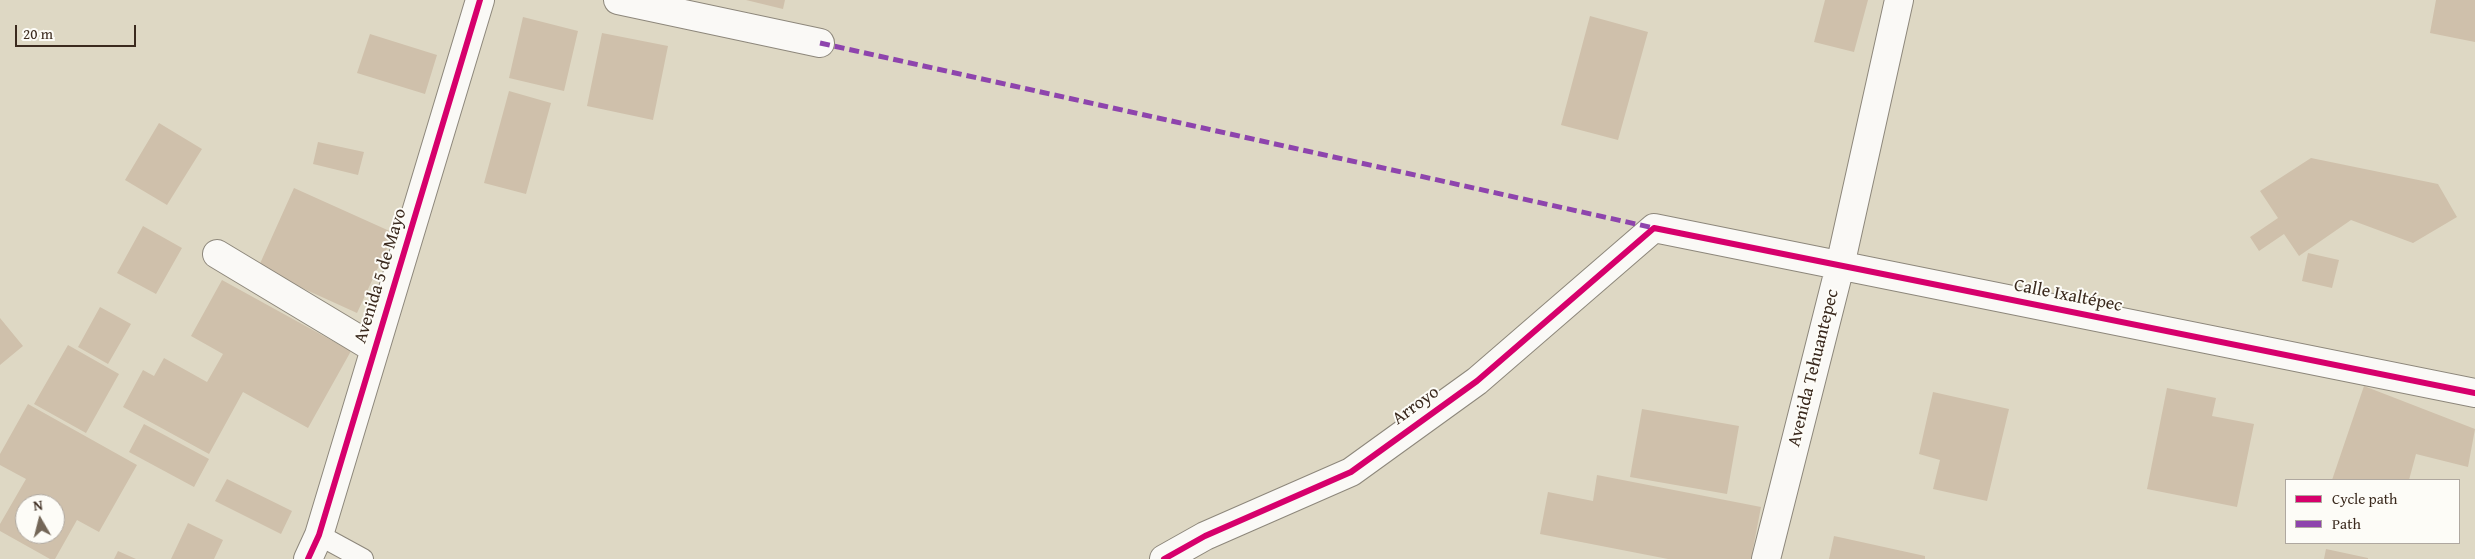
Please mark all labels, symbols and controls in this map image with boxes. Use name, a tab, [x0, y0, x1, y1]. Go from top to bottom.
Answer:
scale bar	[18, 15, 139, 47]
text: 20 m	[23, 23, 53, 44]
street label: Avenida 5 de Mayo	[350, 206, 412, 346]
street label: Calle Ixaltépec	[2012, 275, 2124, 317]
street label: Avenida Tehuantepec	[1784, 287, 1844, 449]
street label: Arroyo	[1388, 382, 1444, 430]
legend	[2285, 479, 2460, 544]
text: Cycle path	[2332, 488, 2398, 509]
north arrow	[15, 494, 65, 544]
text: N	[32, 495, 44, 516]
text: Path	[2332, 513, 2361, 534]

